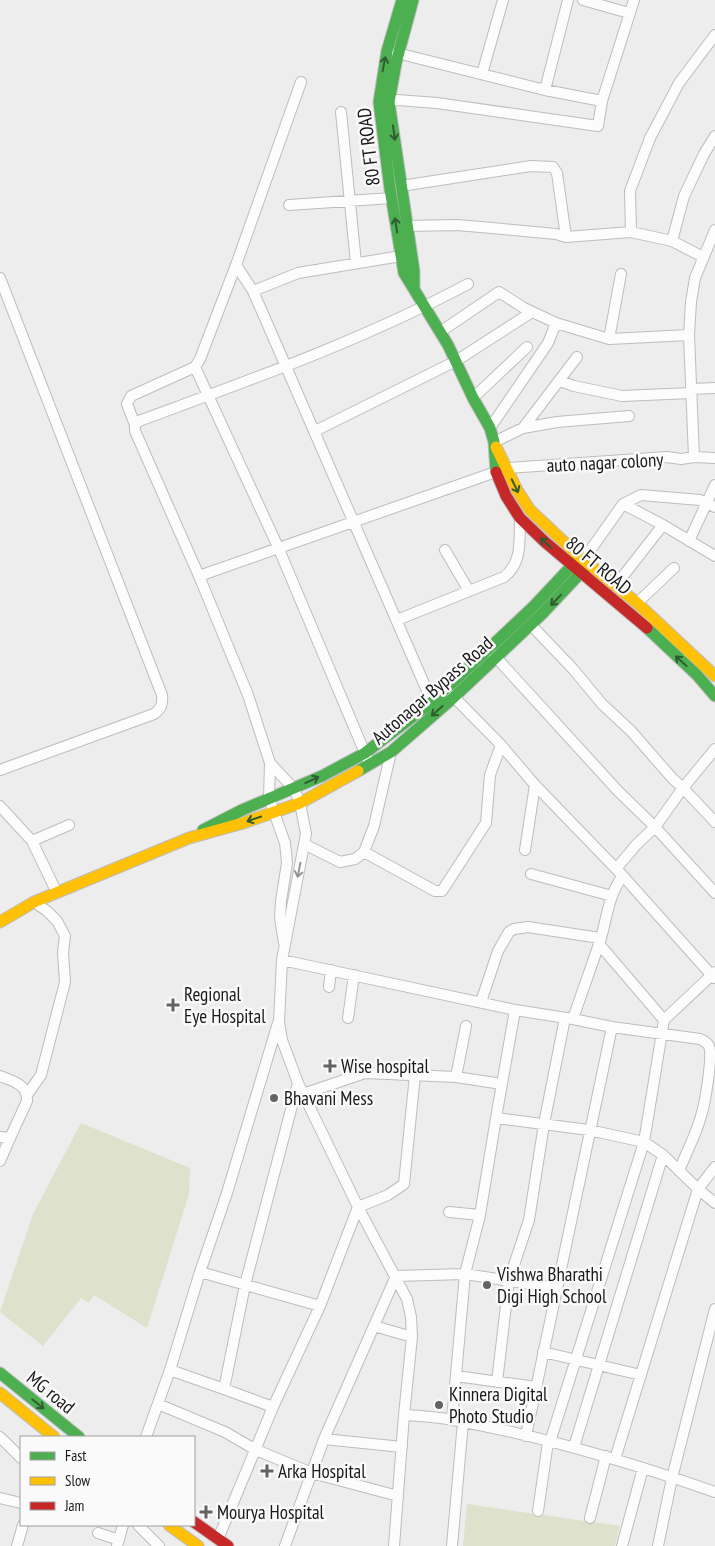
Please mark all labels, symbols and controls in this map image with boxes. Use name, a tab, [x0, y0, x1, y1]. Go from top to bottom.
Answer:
one-way arrow	[380, 57, 389, 73]
street label: 80 FT ROAD	[351, 107, 385, 187]
one-way arrow	[389, 125, 399, 141]
one-way arrow	[391, 218, 401, 234]
street label: auto nagar colony	[546, 447, 665, 477]
one-way arrow	[511, 478, 521, 493]
street label: 80 FT ROAD	[561, 531, 637, 599]
one-way arrow	[539, 537, 552, 548]
one-way arrow	[550, 594, 562, 606]
street label: Autonagar Bypass Road	[366, 631, 498, 749]
one-way arrow	[675, 655, 688, 667]
one-way arrow	[431, 705, 444, 717]
one-way arrow	[305, 775, 320, 785]
one-way arrow	[246, 815, 262, 825]
one-way arrow	[294, 862, 303, 878]
place label: Regional Eye Hospital	[184, 982, 266, 1028]
marker: Regional Eye Hospital	[166, 998, 180, 1012]
place label: Wise hospital	[341, 1054, 429, 1078]
marker: Wise hospital	[323, 1059, 337, 1073]
place label: Bhavani Mess	[284, 1086, 373, 1110]
marker: Bhavani Mess	[268, 1092, 280, 1104]
place label: Vishwa Bharathi Digi High School	[496, 1262, 607, 1308]
marker: Vishwa Bharathi Digi High School	[481, 1279, 493, 1291]
street label: MG road	[22, 1365, 80, 1419]
place label: Kinnera Digital Photo Studio	[449, 1382, 548, 1428]
one-way arrow	[31, 1398, 44, 1409]
marker: Kinnera Digital Photo Studio	[433, 1399, 445, 1411]
legend	[20, 1436, 195, 1526]
text: Fast	[65, 1446, 86, 1465]
place label: Arka Hospital	[278, 1459, 366, 1483]
marker: Arka Hospital	[260, 1464, 274, 1478]
text: Slow	[65, 1471, 90, 1490]
text: Jam	[64, 1496, 84, 1515]
place label: Mourya Hospital	[217, 1500, 325, 1524]
marker: Mourya Hospital	[199, 1505, 213, 1519]

